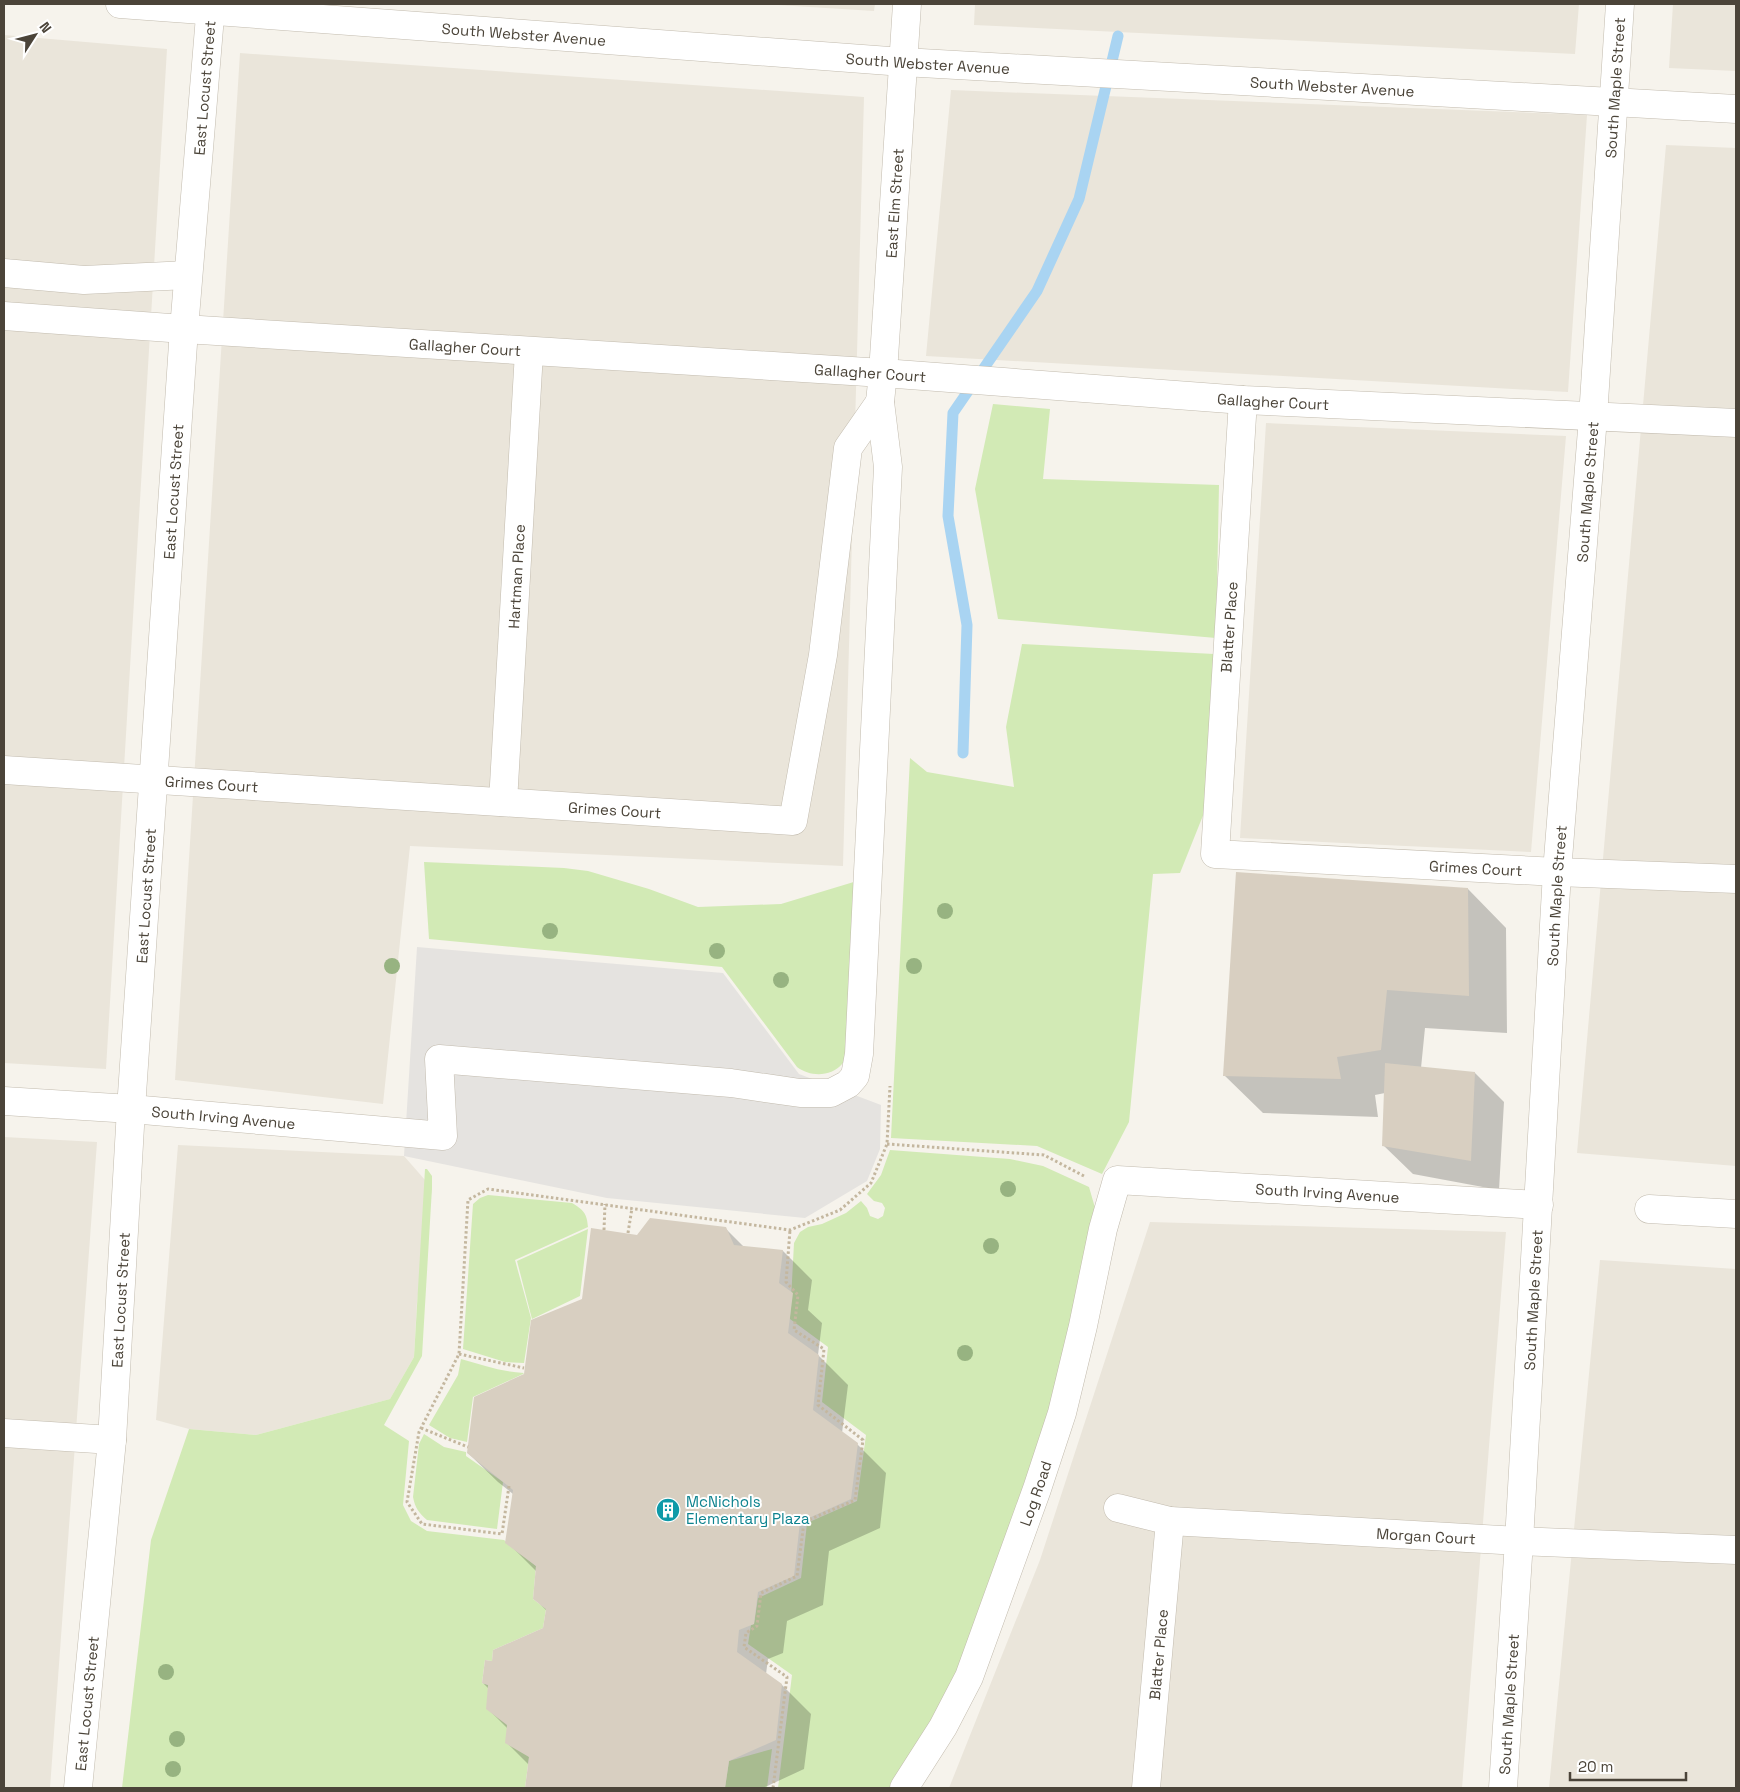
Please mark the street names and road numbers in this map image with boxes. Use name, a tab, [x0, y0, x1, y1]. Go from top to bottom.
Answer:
street label: South Maple Street	[1600, 17, 1629, 159]
street label: South Webster Avenue	[441, 18, 607, 49]
street label: East Locust Street	[189, 19, 219, 156]
street label: South Webster Avenue	[845, 48, 1011, 78]
street label: South Webster Avenue	[1249, 72, 1415, 100]
street label: East Elm Street	[881, 147, 907, 259]
street label: Gallagher Court	[408, 334, 522, 360]
street label: Gallagher Court	[814, 359, 927, 386]
street label: Gallagher Court	[1216, 389, 1330, 414]
street label: South Maple Street	[1572, 421, 1602, 563]
street label: East Locust Street	[159, 423, 187, 560]
street label: Hartman Place	[504, 523, 529, 629]
street label: Blatter Place	[1216, 581, 1242, 673]
street label: Grimes Court	[164, 771, 259, 796]
street label: Grimes Court	[567, 797, 662, 822]
street label: South Maple Street	[1542, 824, 1570, 967]
street label: East Locust Street	[131, 827, 160, 964]
street label: Grimes Court	[1429, 856, 1523, 880]
street label: South Irving Avenue	[151, 1101, 296, 1133]
street label: South Irving Avenue	[1255, 1179, 1400, 1206]
street label: South Maple Street	[1519, 1229, 1546, 1371]
street label: East Locust Street	[107, 1232, 133, 1368]
street label: Log Road	[1015, 1458, 1055, 1528]
street label: Morgan Court	[1376, 1523, 1476, 1548]
street label: Blatter Place	[1144, 1608, 1172, 1701]
street label: South Maple Street	[1494, 1633, 1522, 1775]
street label: East Locust Street	[70, 1635, 102, 1772]

